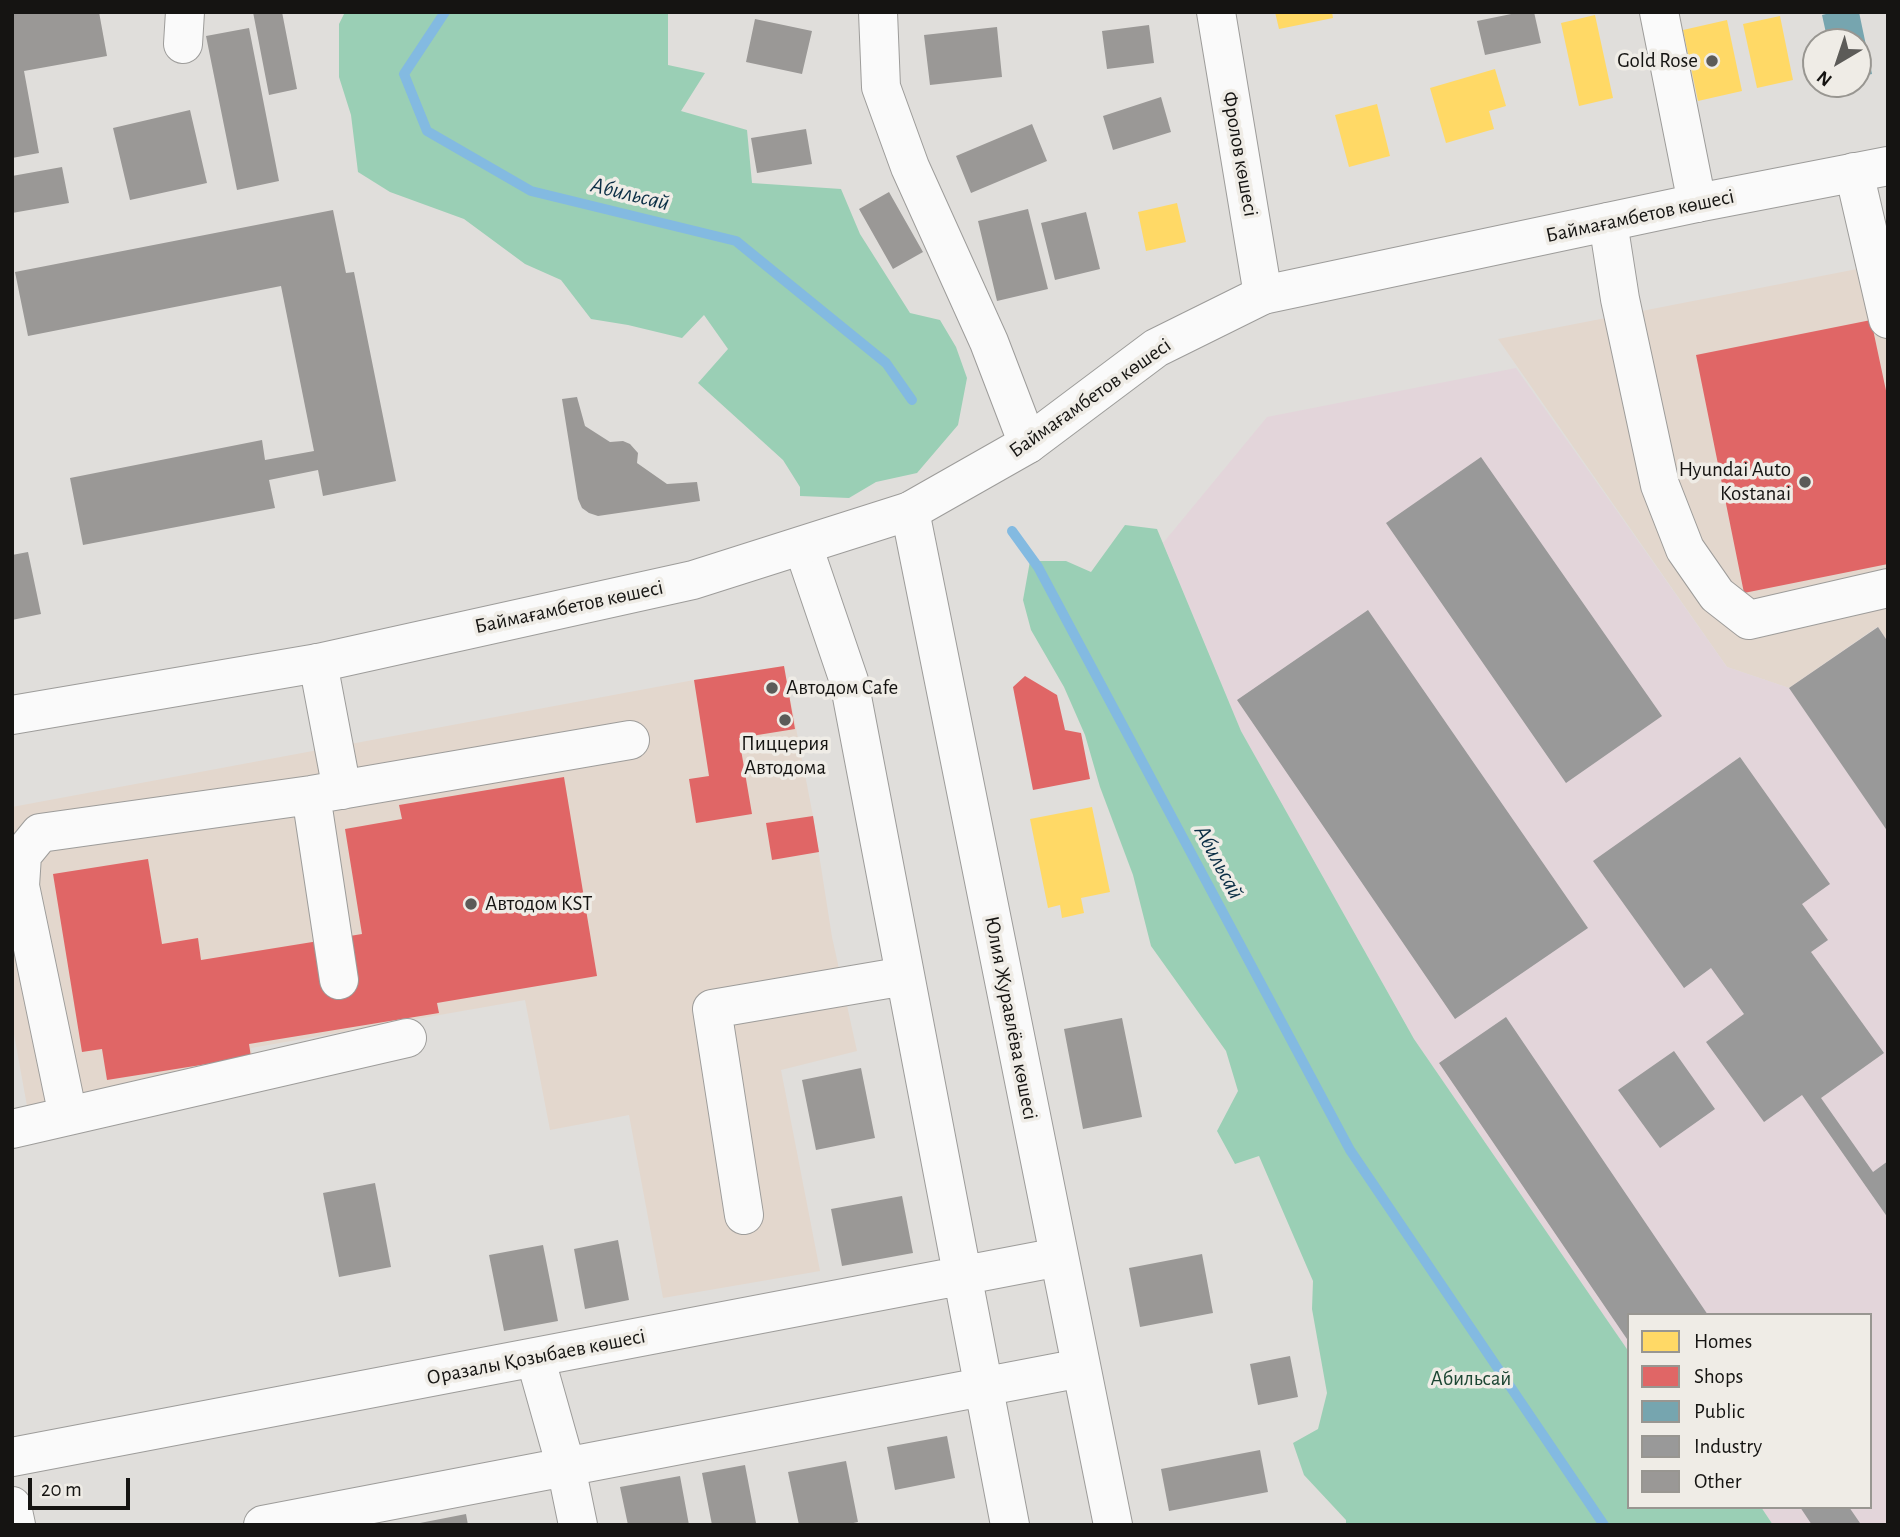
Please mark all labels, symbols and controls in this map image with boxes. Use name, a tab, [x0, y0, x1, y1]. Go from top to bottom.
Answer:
north arrow	[1802, 28, 1872, 98]
place label: Gold Rose	[1617, 48, 1698, 74]
marker: Gold Rose	[1704, 53, 1720, 69]
text: N	[1814, 67, 1836, 90]
street label: Фролов көшесі	[1217, 89, 1263, 219]
water label: Абильсай	[588, 171, 672, 217]
street label: Баймағамбетов көшесі	[1543, 184, 1737, 248]
street label: Баймағамбетов көшесі	[1004, 333, 1176, 463]
place label: Hyundai Auto Kostanai	[1679, 457, 1791, 507]
marker: Hyundai Auto Kostanai	[1797, 474, 1813, 490]
street label: Баймағамбетов көшесі	[472, 575, 666, 639]
place label: Автодом Cafe	[786, 675, 898, 701]
marker: Автодом Cafe	[764, 680, 780, 696]
marker: Пиццерия Автодома	[777, 712, 793, 728]
place label: Пиццерия Автодома	[741, 731, 829, 781]
water label: Абильсай	[1188, 820, 1250, 904]
place label: Автодом KST	[485, 891, 592, 917]
marker: Автодом KST	[463, 896, 479, 912]
street label: Юлия Журавлёва көшесі	[979, 914, 1043, 1122]
legend	[1627, 1313, 1872, 1509]
street label: Оразалы Қозыбаев көшесі	[424, 1323, 648, 1391]
text: Homes	[1694, 1331, 1752, 1352]
park label: Абильсай	[1431, 1366, 1511, 1392]
text: Shops	[1694, 1366, 1743, 1387]
text: Public	[1694, 1401, 1744, 1422]
text: Industry	[1694, 1436, 1762, 1457]
scale bar	[32, 1464, 133, 1508]
text: Other	[1694, 1471, 1741, 1492]
text: 20 m	[41, 1479, 82, 1500]

